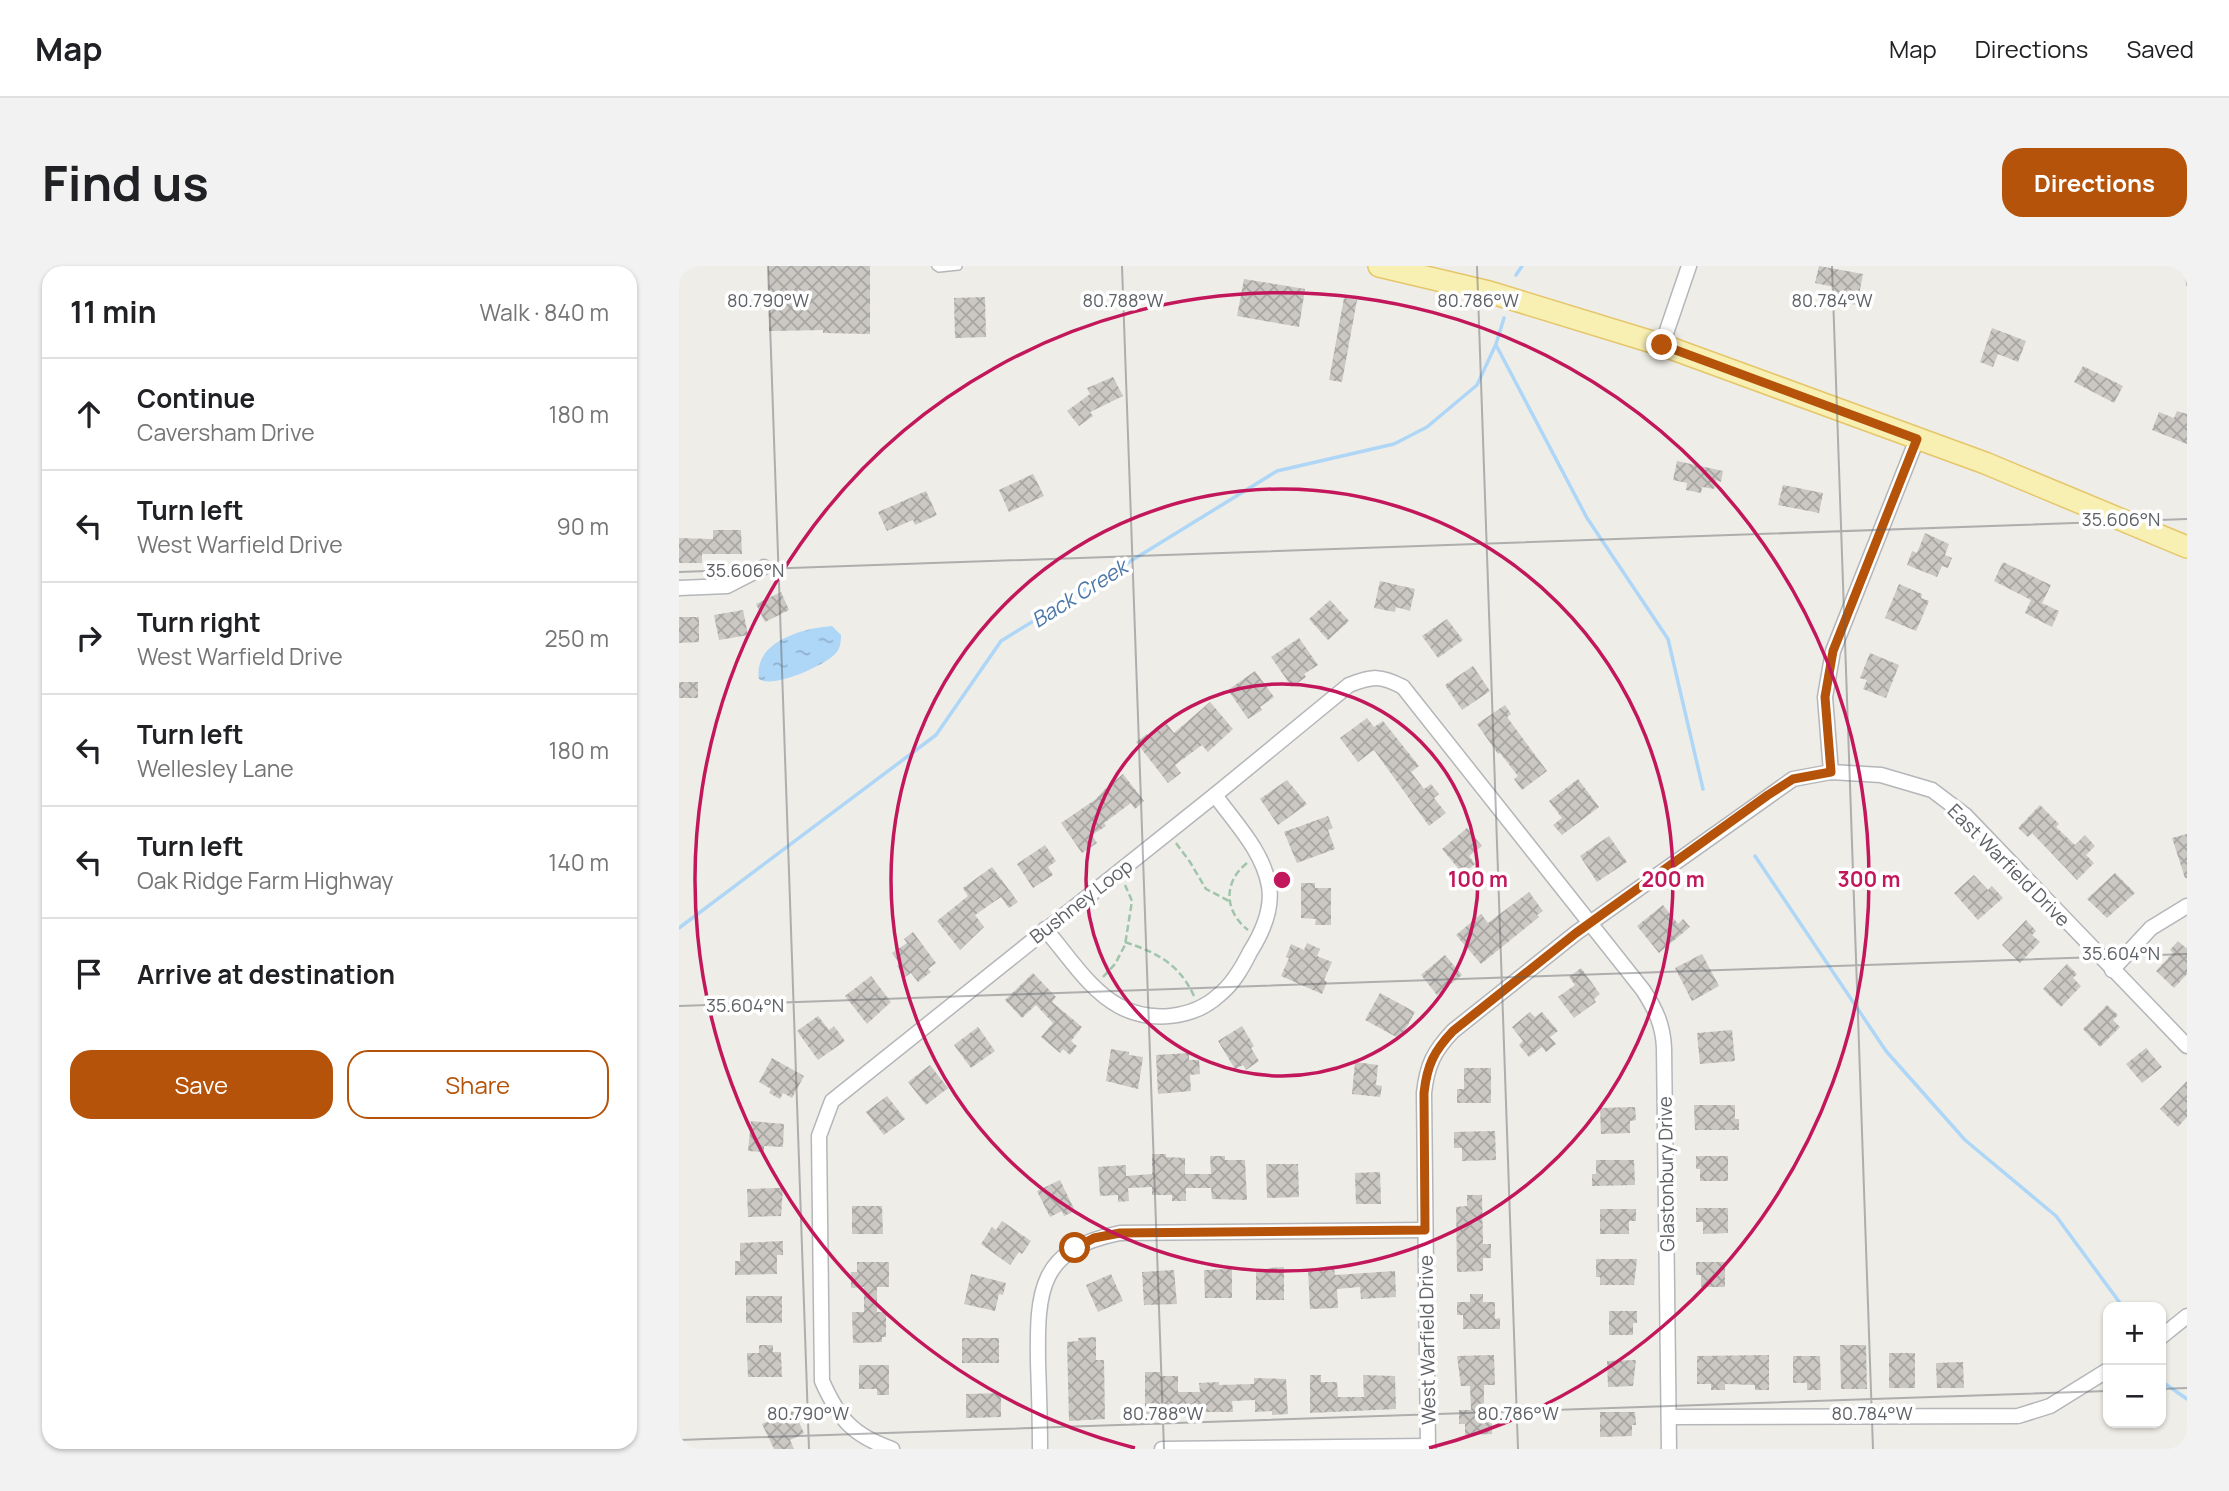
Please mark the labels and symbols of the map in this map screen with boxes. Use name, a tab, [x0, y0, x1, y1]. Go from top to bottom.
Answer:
text: 80.790°W	[727, 288, 809, 312]
text: 80.788°W	[1083, 288, 1164, 312]
text: 80.786°W	[1437, 288, 1519, 312]
text: 80.784°W	[1791, 288, 1873, 312]
route end	[1646, 329, 1677, 360]
text: 35.606°N	[2082, 507, 2160, 531]
water label: Back Creek	[1026, 551, 1134, 634]
text: 35.606°N	[706, 558, 784, 582]
street label: East Warfield Drive	[1942, 798, 2076, 932]
street label: Bushney Loop	[1024, 853, 1138, 949]
text: 100 m	[1448, 865, 1508, 893]
text: 200 m	[1641, 865, 1705, 893]
text: 300 m	[1838, 865, 1900, 893]
centre of rings	[1270, 868, 1294, 892]
text: 35.604°N	[2082, 941, 2160, 965]
text: 35.604°N	[706, 993, 784, 1017]
street label: Glastonbury Drive	[1652, 1096, 1680, 1252]
route start	[1059, 1232, 1090, 1263]
street label: West Warfield Drive	[1413, 1255, 1441, 1425]
text: 80.790°W	[767, 1401, 849, 1425]
text: 80.788°W	[1123, 1401, 1204, 1425]
text: 80.786°W	[1477, 1401, 1559, 1425]
text: 80.784°W	[1831, 1401, 1913, 1425]

